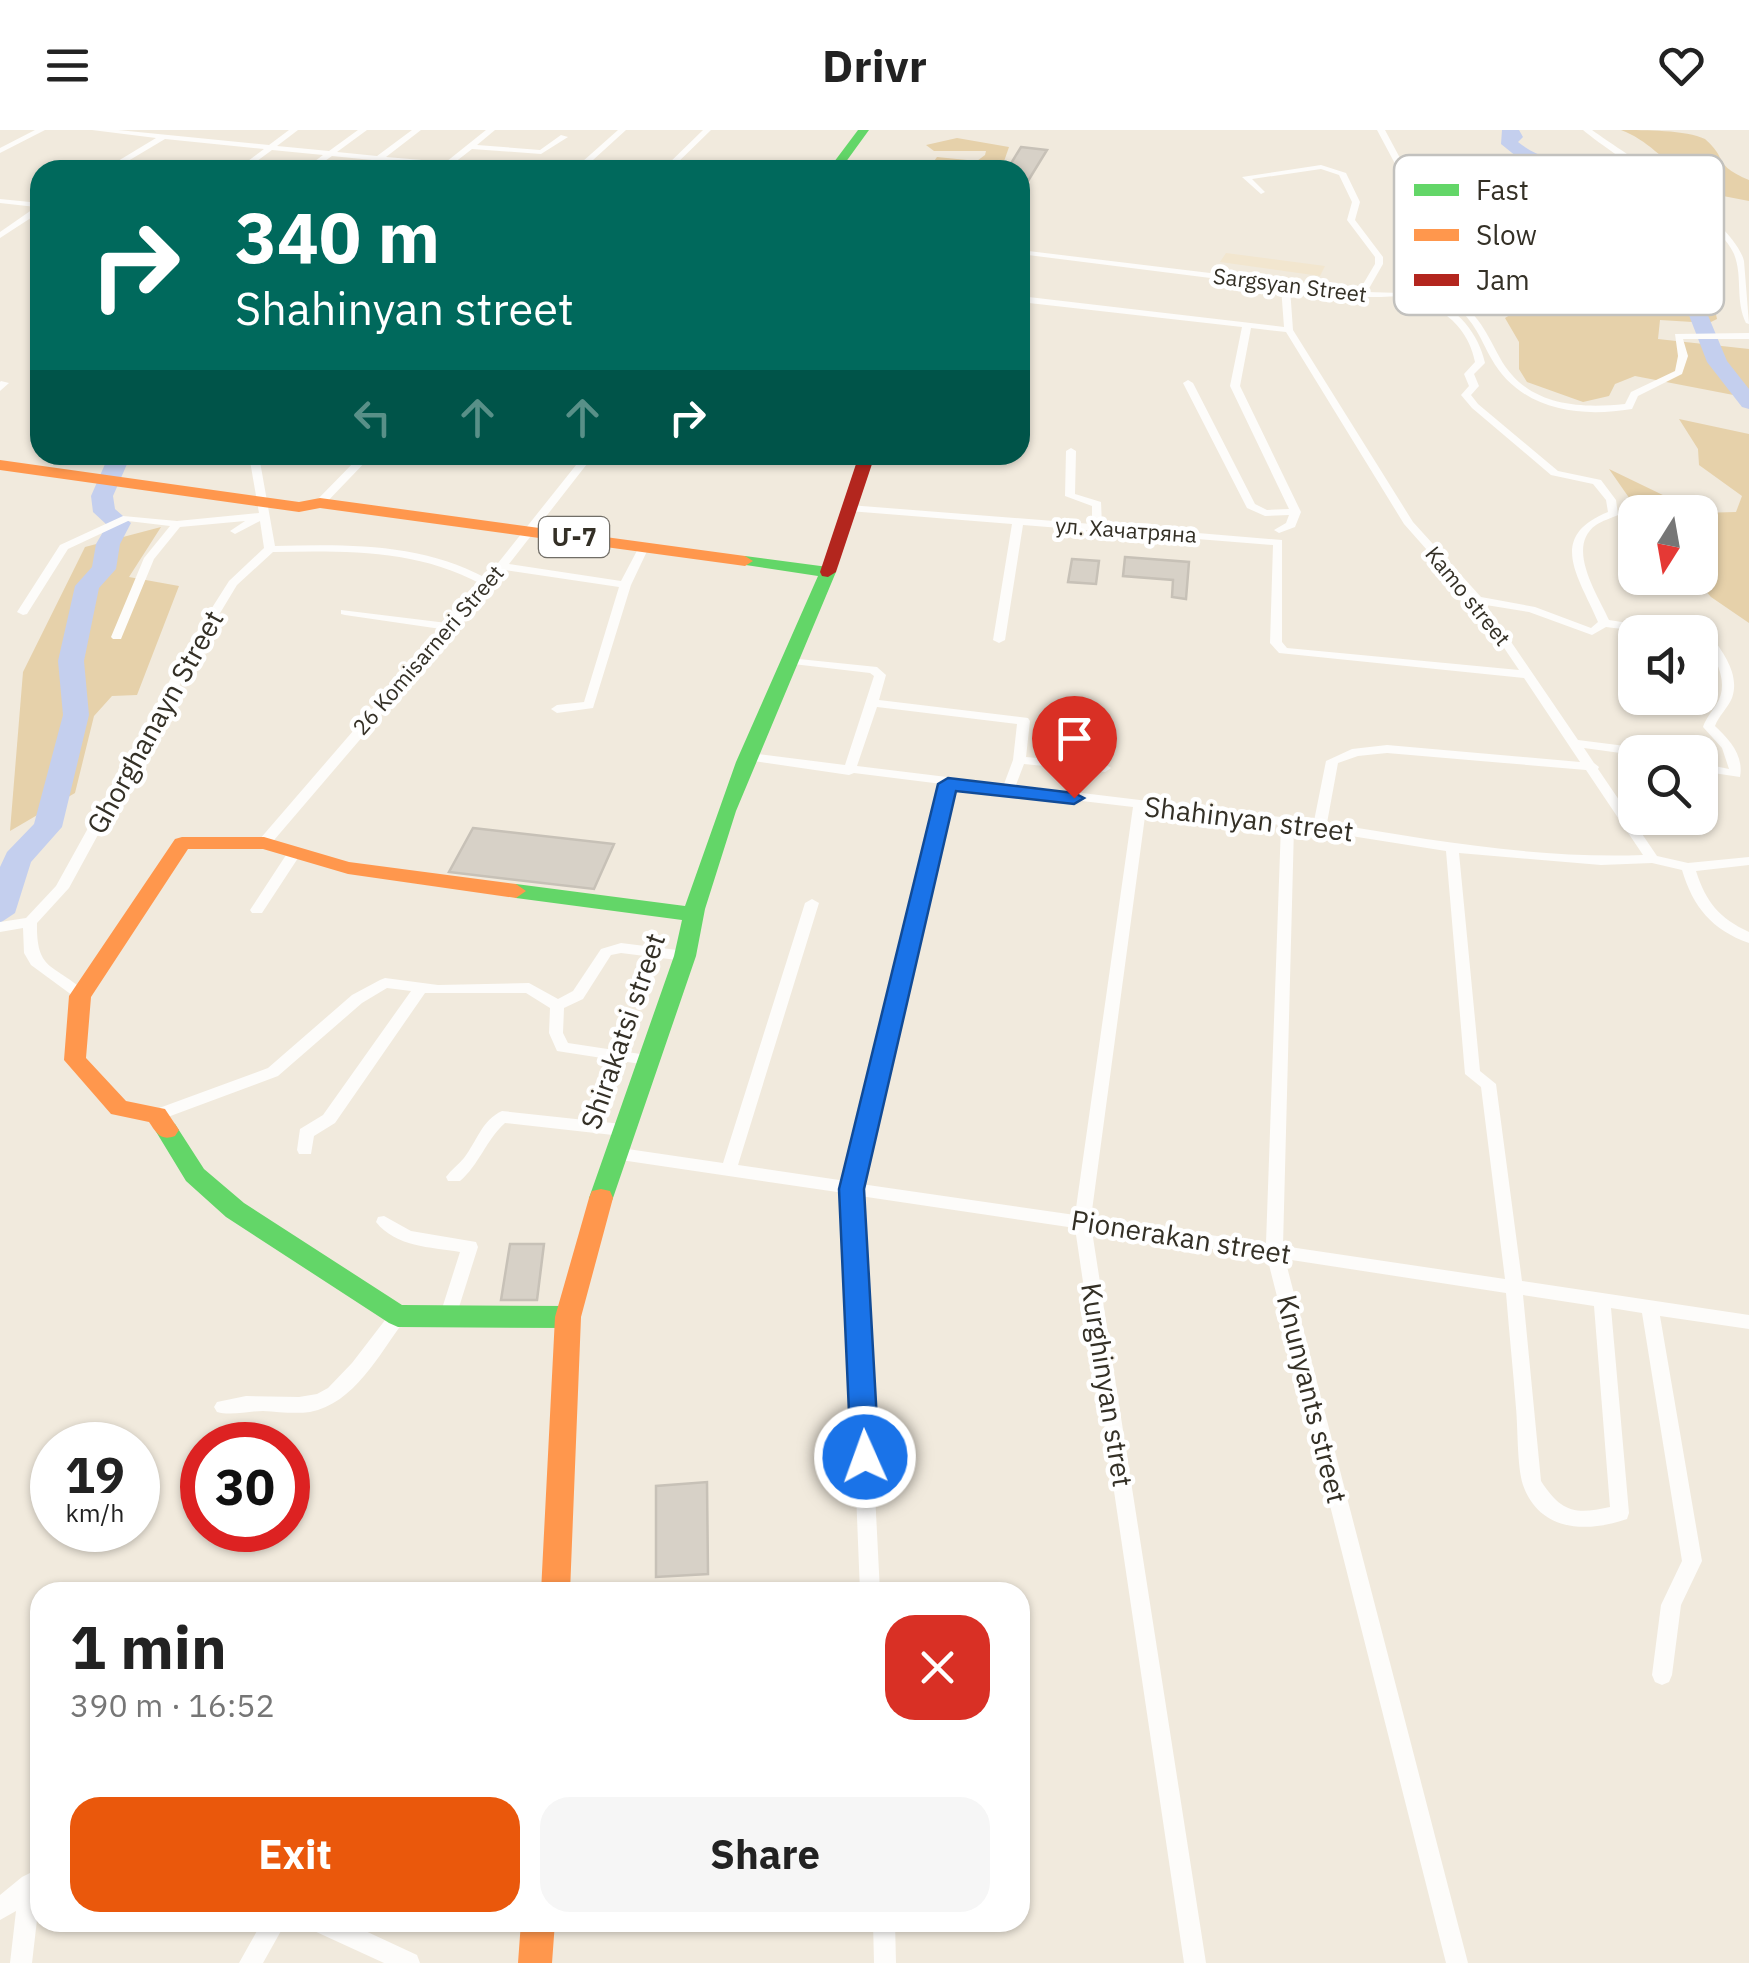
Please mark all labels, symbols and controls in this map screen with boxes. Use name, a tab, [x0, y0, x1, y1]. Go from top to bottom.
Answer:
text: Drivr	[822, 36, 927, 94]
icon: menu	[40, 38, 95, 93]
icon: heart	[1654, 38, 1709, 93]
legend	[1394, 155, 1724, 315]
text: Fast	[1476, 171, 1529, 208]
text: 340 m	[235, 191, 440, 282]
icon: right	[70, 200, 200, 330]
text: Slow	[1476, 216, 1537, 253]
street label: Sargsyan Street	[1212, 261, 1369, 308]
text: Jam	[1476, 261, 1530, 298]
text: Shahinyan street	[235, 279, 574, 337]
icon: left	[345, 390, 400, 445]
icon: ahead	[450, 390, 505, 445]
icon: ahead	[555, 390, 610, 445]
icon: right	[660, 390, 715, 445]
north arrow	[1618, 495, 1718, 595]
map controls	[1618, 495, 1718, 835]
street label: ул. Хачатряна	[1054, 510, 1198, 549]
road number: Մ-7	[539, 517, 609, 557]
street label: Kamo street	[1419, 540, 1517, 652]
street label: 26 Komisarneri Street	[346, 559, 510, 741]
street label: Ghorghanayn Street	[78, 603, 231, 840]
button: sound	[1618, 615, 1718, 715]
pin	[1032, 696, 1117, 799]
icon: arrive	[1047, 711, 1102, 766]
button: search	[1618, 735, 1718, 835]
street label: Shahinyan street	[1142, 787, 1356, 850]
street label: Shirakatsi street	[572, 928, 673, 1134]
street label: Pionerakan street	[1068, 1201, 1294, 1272]
street label: Kurghinyan stret	[1073, 1280, 1142, 1490]
street label: Knunyants street	[1269, 1291, 1356, 1507]
position arrow	[813, 1405, 917, 1509]
speed limit sign: 30	[180, 1422, 310, 1552]
text: 19	[65, 1442, 125, 1507]
text: km/h	[66, 1496, 124, 1529]
text: 1 min	[70, 1607, 227, 1686]
button: close	[885, 1615, 990, 1720]
text: 390 m · 16:52	[70, 1684, 275, 1726]
button: Exit	[70, 1797, 520, 1912]
button: Share	[540, 1797, 990, 1912]

